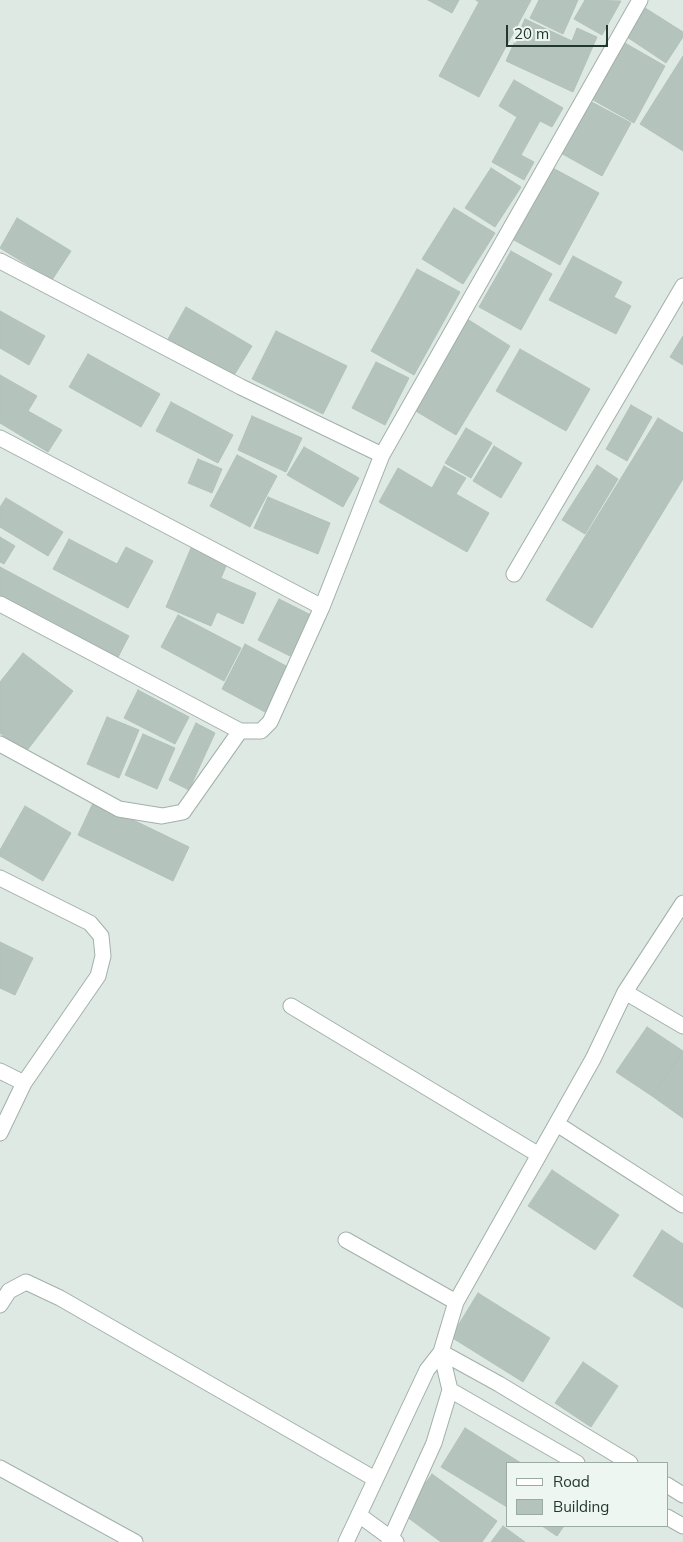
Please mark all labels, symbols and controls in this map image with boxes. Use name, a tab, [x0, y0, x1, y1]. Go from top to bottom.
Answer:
scale bar	[508, 15, 610, 47]
text: 20 m	[514, 24, 549, 43]
legend	[506, 1462, 668, 1527]
text: Road	[553, 1472, 590, 1491]
text: Building	[553, 1497, 609, 1516]

